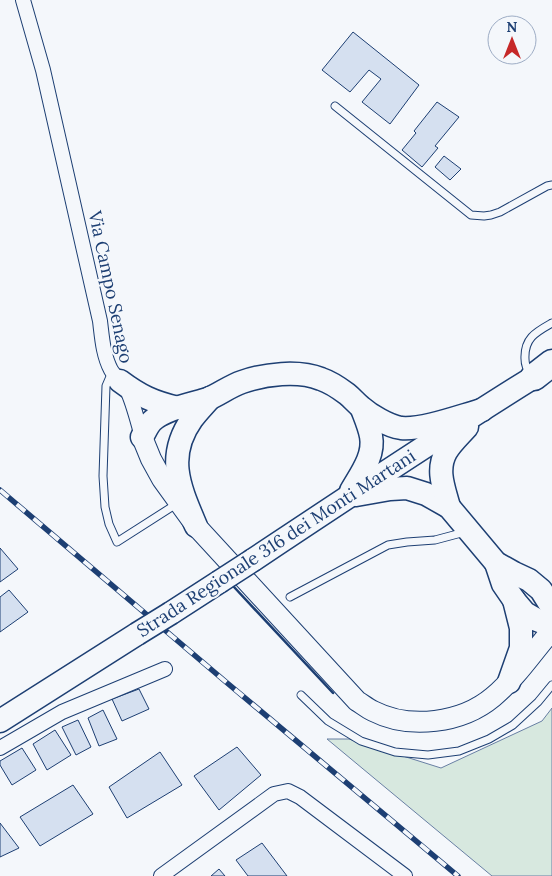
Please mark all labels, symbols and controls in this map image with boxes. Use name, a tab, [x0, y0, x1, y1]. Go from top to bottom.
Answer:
north arrow	[487, 15, 537, 65]
text: N	[507, 18, 518, 36]
street label: Via Campo Senago	[83, 208, 138, 365]
street label: Strada Regionale 316 dei Monti Martani	[132, 444, 420, 642]

